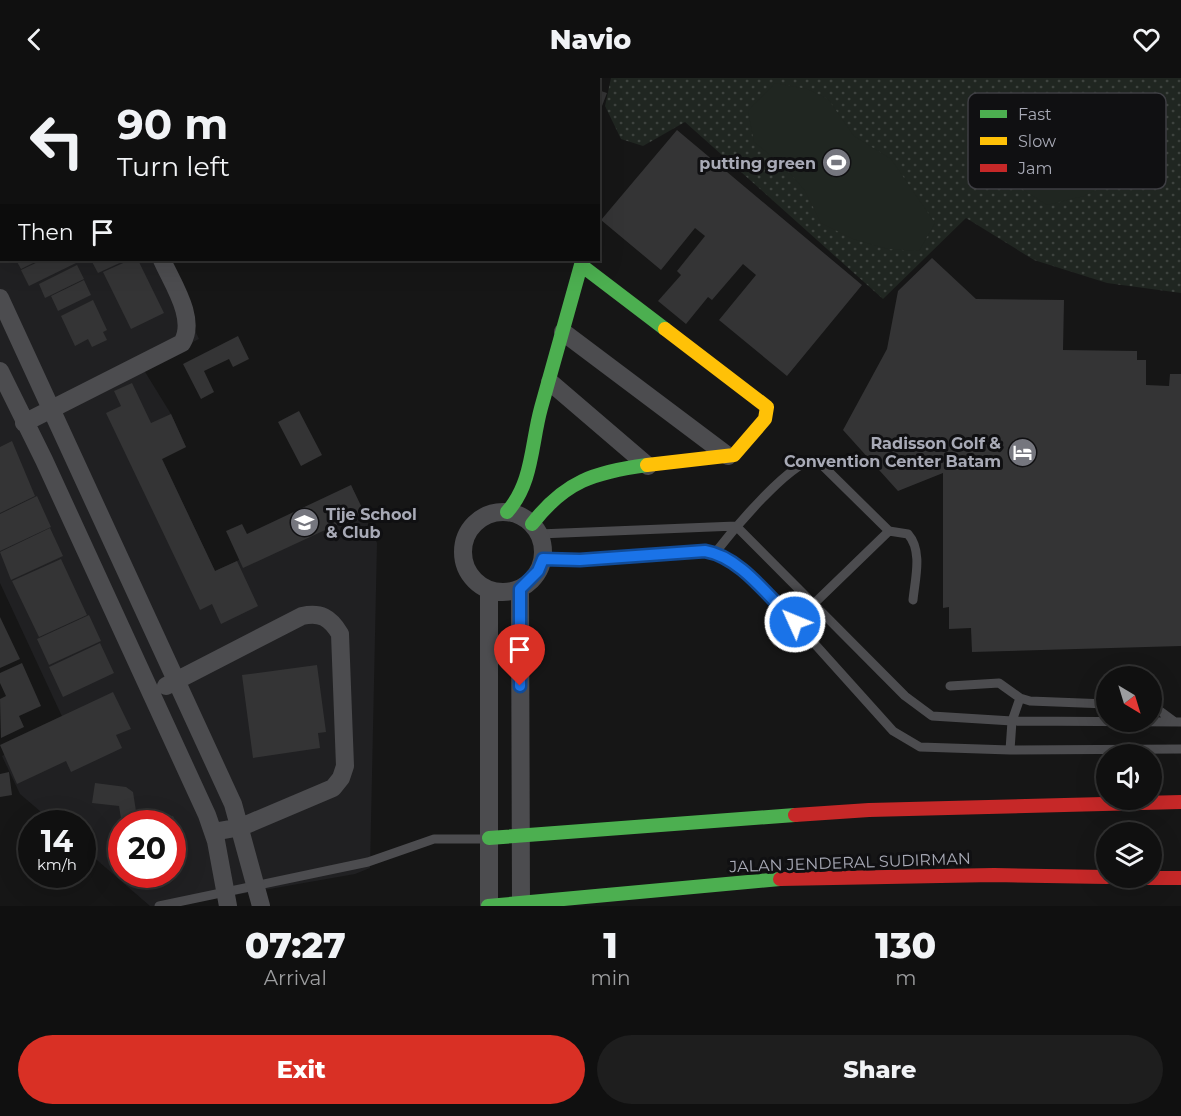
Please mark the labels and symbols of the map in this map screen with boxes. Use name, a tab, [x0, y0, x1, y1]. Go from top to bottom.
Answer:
legend	[968, 93, 1166, 189]
text: Fast	[1018, 105, 1052, 124]
text: Slow	[1018, 132, 1056, 151]
sports icon: putting green	[821, 147, 853, 179]
place label: putting green	[699, 154, 816, 173]
text: Jam	[1017, 159, 1052, 178]
place label: Radisson Golf & Convention Center Batam	[784, 434, 1001, 471]
hotel icon: Radisson Golf & Convention Center Batam	[1006, 436, 1038, 468]
place label: Tije School & Club	[326, 505, 417, 542]
school or university icon: Tije School & Club	[289, 507, 321, 539]
position arrow	[763, 590, 827, 654]
pin	[494, 624, 545, 686]
north arrow	[1096, 666, 1162, 732]
speed limit sign: 20	[108, 810, 186, 888]
street label: JALAN JENDERAL SUDIRMAN	[728, 849, 971, 876]

